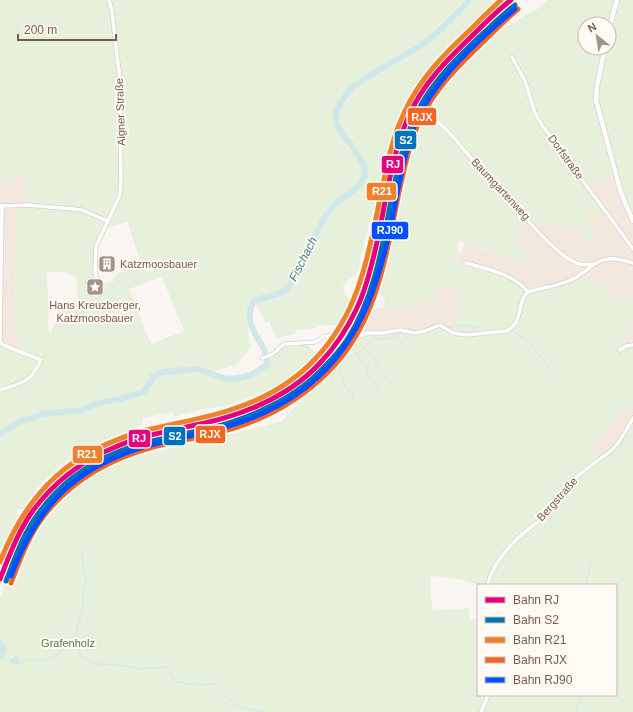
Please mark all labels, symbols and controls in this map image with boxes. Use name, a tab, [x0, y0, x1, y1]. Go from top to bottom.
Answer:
scale bar	[18, 16, 116, 42]
north arrow	[577, 16, 617, 56]
text: N	[586, 20, 598, 35]
text: 200 m	[24, 23, 57, 37]
street label: Aigner Straße	[113, 78, 127, 146]
line badge: RJX	[407, 107, 437, 126]
text: RJX	[411, 111, 433, 123]
line badge: S2	[394, 130, 417, 150]
street label: Dorfstraße	[546, 132, 586, 182]
text: S2	[399, 134, 413, 146]
line badge: RJ	[381, 155, 404, 174]
street label: Baumgartenweg	[469, 156, 533, 222]
text: RJ	[386, 158, 400, 170]
line badge: R21	[366, 182, 397, 201]
text: R21	[372, 185, 392, 197]
line badge: RJ90	[371, 221, 409, 240]
text: RJ90	[377, 224, 403, 236]
water label: Fischach	[286, 234, 320, 284]
building icon: Katzmoosbauer	[97, 254, 117, 274]
place label: Katzmoosbauer	[120, 258, 197, 270]
place icon: Hans Kreuzberger, Katzmoosbauer	[85, 277, 105, 297]
place label: Hans Kreuzberger, Katzmoosbauer	[49, 299, 141, 324]
line badge: RJX	[195, 425, 226, 444]
line badge: S2	[163, 426, 186, 446]
text: RJX	[199, 428, 221, 440]
line badge: RJ	[128, 429, 151, 448]
text: S2	[168, 430, 182, 442]
text: RJ	[132, 432, 146, 444]
line badge: R21	[72, 445, 103, 464]
text: R21	[77, 448, 97, 460]
street label: Bergstraße	[534, 475, 580, 523]
legend	[477, 584, 617, 696]
text: Bahn RJ	[513, 593, 559, 607]
text: Bahn S2	[513, 613, 559, 627]
text: Bahn R21	[513, 633, 567, 647]
park label: Grafenholz	[41, 637, 95, 649]
text: Bahn RJX	[513, 653, 567, 667]
text: Bahn RJ90	[513, 673, 573, 687]

